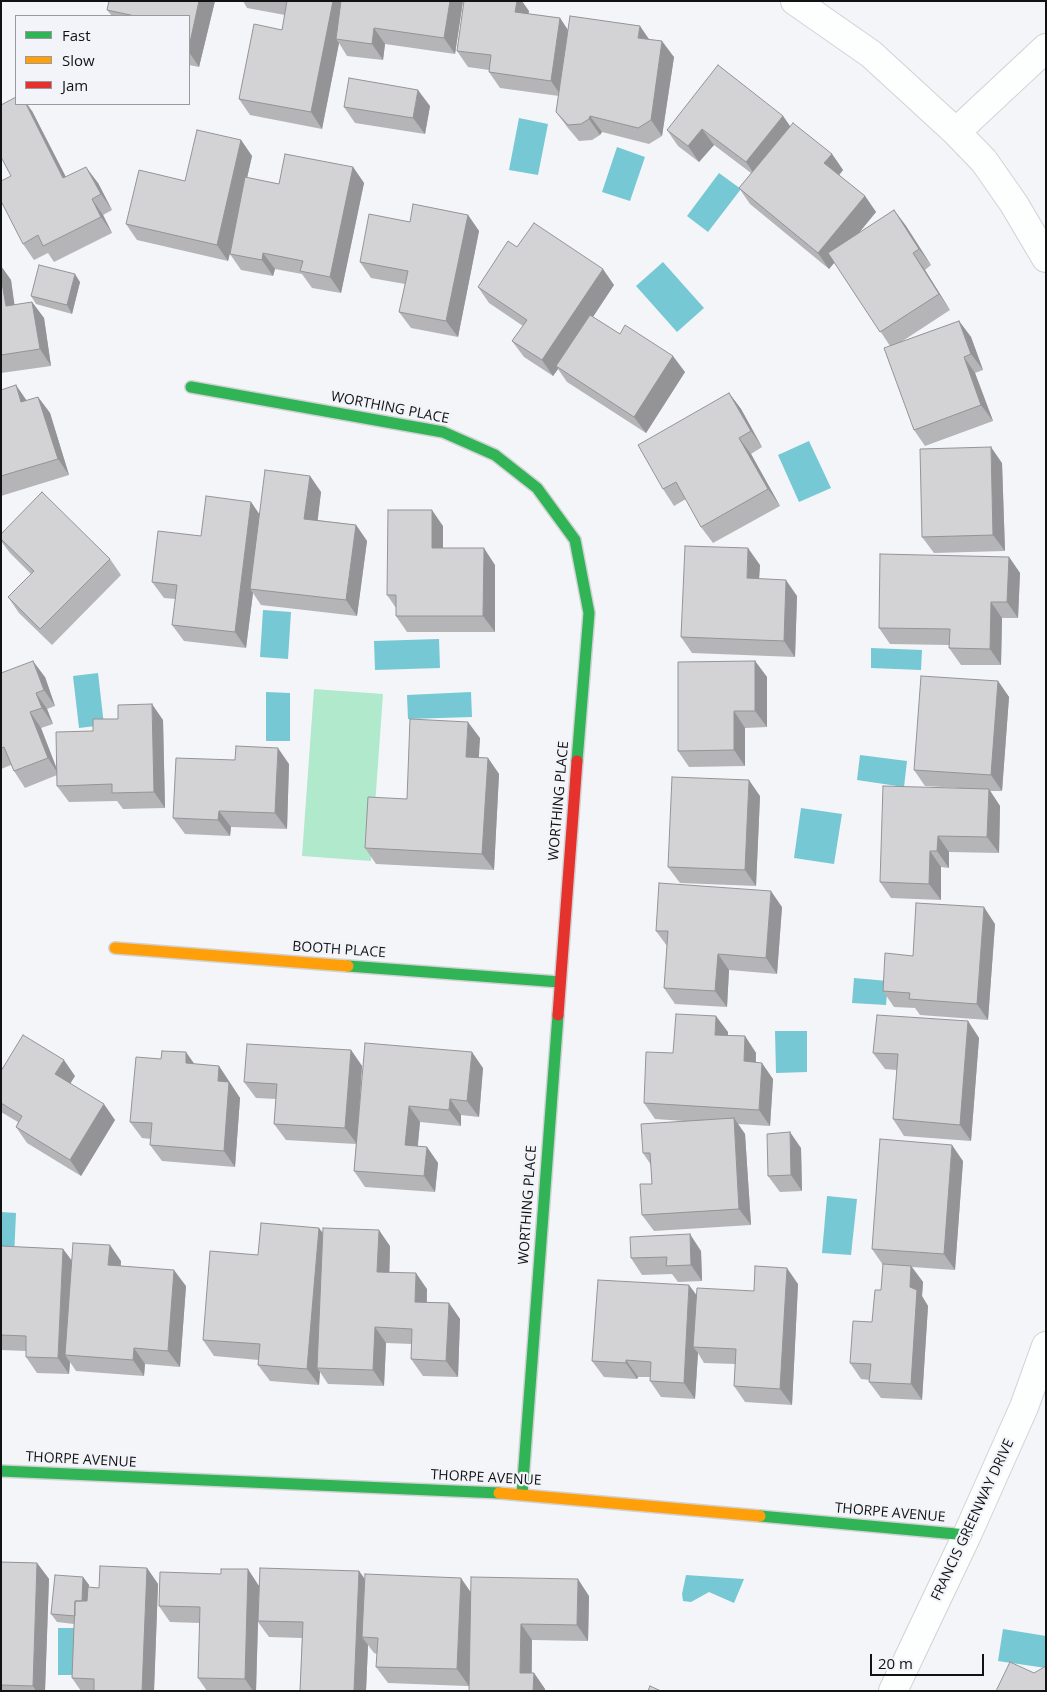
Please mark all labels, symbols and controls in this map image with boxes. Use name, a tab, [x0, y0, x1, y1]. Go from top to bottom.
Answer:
legend	[15, 15, 190, 105]
text: Fast	[62, 25, 91, 45]
text: Slow	[62, 50, 95, 70]
text: Jam	[62, 75, 88, 95]
street label: WORTHING PLACE	[330, 388, 450, 428]
street label: WORTHING PLACE	[545, 741, 573, 861]
street label: BOOTH PLACE	[292, 938, 386, 962]
street label: WORTHING PLACE	[515, 1145, 541, 1265]
street label: FRANCIS GREENWAY DRIVE	[928, 1437, 1018, 1603]
street label: THORPE AVENUE	[25, 1449, 137, 1471]
street label: THORPE AVENUE	[430, 1467, 542, 1489]
street label: THORPE AVENUE	[834, 1500, 946, 1526]
scale bar	[872, 1644, 986, 1676]
text: 20 m	[878, 1653, 913, 1673]

